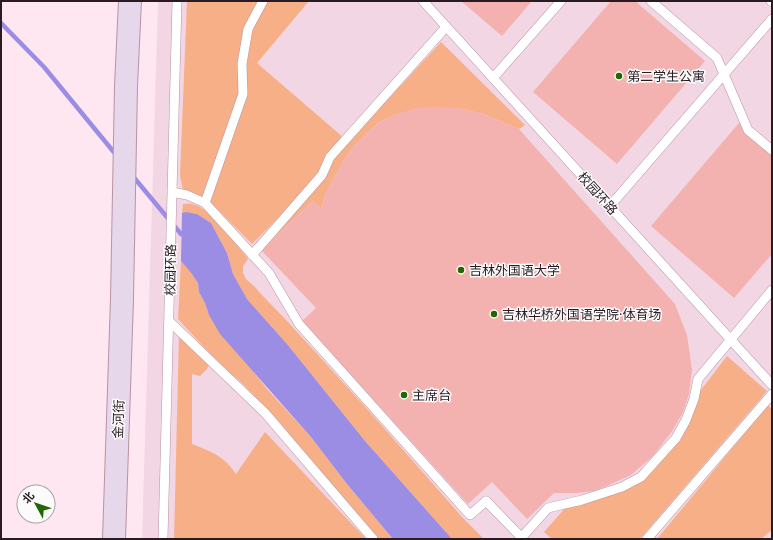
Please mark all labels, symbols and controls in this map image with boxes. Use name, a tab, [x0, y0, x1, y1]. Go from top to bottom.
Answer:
place label: 第二学生公寓	[627, 67, 705, 85]
marker: 第二学生公寓	[614, 71, 624, 81]
street label: 校园环路	[574, 168, 622, 218]
street label: 校园环路	[161, 244, 179, 296]
place label: 吉林外国语大学	[469, 261, 560, 279]
marker: 吉林外国语大学	[456, 265, 466, 275]
place label: 吉林华桥外国语学院·体育场	[502, 305, 661, 323]
marker: 吉林华桥外国语学院·体育场	[489, 309, 499, 319]
place label: 主席台	[412, 386, 451, 404]
marker: 主席台	[399, 390, 409, 400]
street label: 金河街	[108, 399, 128, 439]
north arrow	[16, 484, 56, 524]
text: 北	[19, 488, 37, 506]

